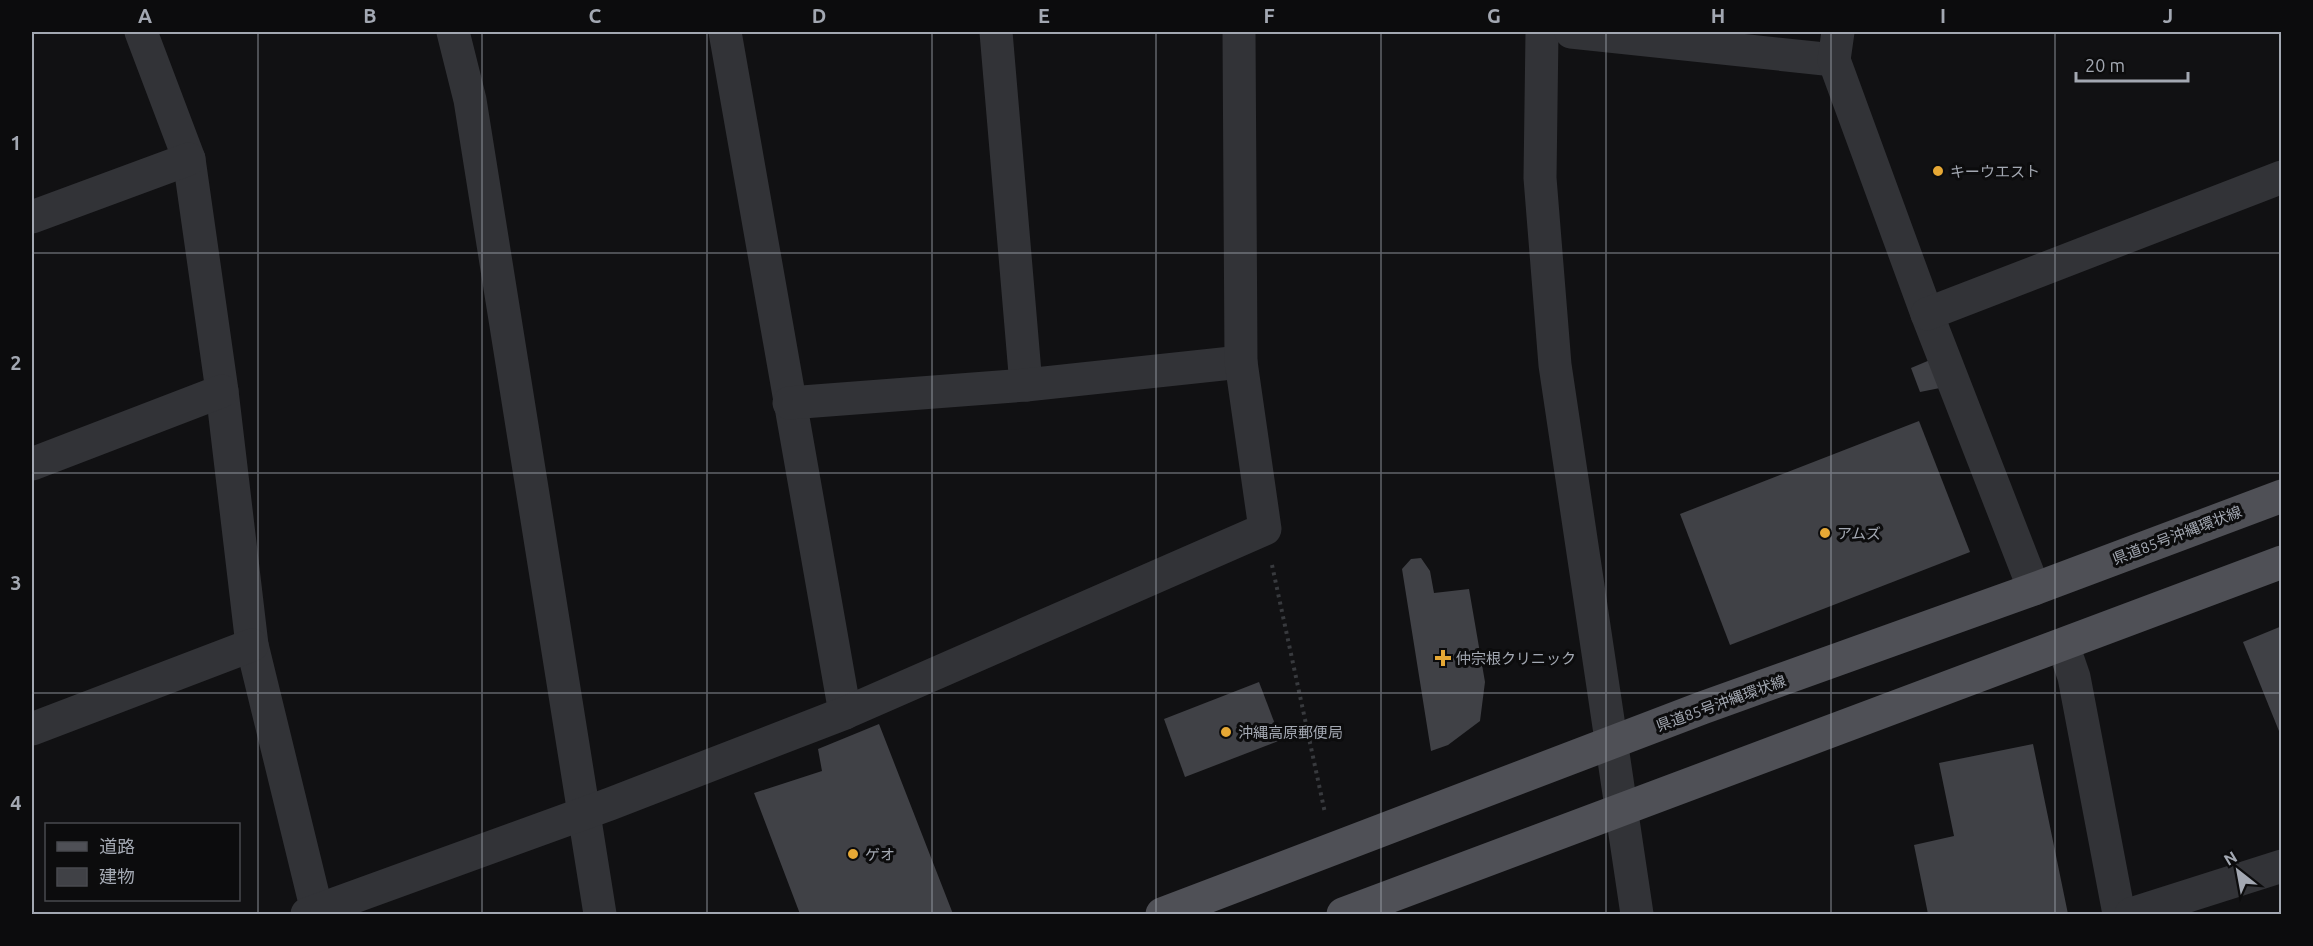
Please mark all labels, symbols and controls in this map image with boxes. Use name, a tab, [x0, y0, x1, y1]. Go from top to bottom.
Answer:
text: A	[138, 4, 152, 27]
text: B	[363, 4, 377, 27]
text: C	[589, 4, 602, 27]
text: D	[812, 4, 826, 27]
text: E	[1038, 4, 1050, 27]
text: F	[1263, 4, 1275, 27]
text: G	[1487, 4, 1501, 27]
text: H	[1711, 4, 1725, 27]
text: I	[1940, 4, 1946, 27]
text: J	[2163, 4, 2173, 27]
scale bar	[2076, 45, 2188, 83]
text: 20 m	[2085, 55, 2125, 75]
text: 1	[10, 131, 22, 154]
place label: キーウエスト	[1950, 163, 2040, 180]
marker: キーウエスト	[1931, 164, 1945, 178]
text: 2	[10, 351, 22, 374]
street label: 県道85号沖縄環状線	[2110, 503, 2244, 567]
place label: アムズ	[1837, 525, 1881, 542]
marker: アムズ	[1818, 526, 1832, 540]
text: 3	[10, 571, 22, 594]
marker: 仲宗根クリニック	[1434, 649, 1452, 667]
place label: 仲宗根クリニック	[1456, 650, 1576, 667]
street label: 県道85号沖縄環状線	[1654, 672, 1788, 734]
place label: 沖縄高原郵便局	[1238, 724, 1343, 741]
marker: 沖縄高原郵便局	[1219, 725, 1233, 739]
text: 4	[10, 791, 22, 814]
legend	[45, 823, 240, 901]
text: 道路	[99, 836, 135, 856]
north arrow	[2208, 841, 2268, 901]
place label: ゲオ	[865, 846, 895, 863]
marker: ゲオ	[846, 847, 860, 861]
text: N	[2221, 847, 2240, 869]
text: 建物	[99, 866, 135, 886]

